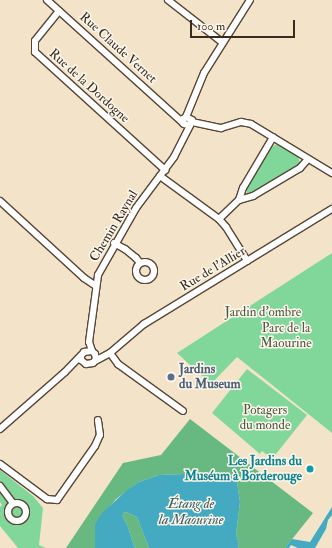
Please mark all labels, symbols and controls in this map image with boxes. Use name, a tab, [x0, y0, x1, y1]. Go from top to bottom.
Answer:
street label: Rue Claude Vernet	[76, 9, 160, 87]
scale bar	[192, 12, 297, 38]
text: 100 m	[197, 19, 225, 34]
street label: Rue de la Dordogne	[46, 46, 132, 126]
street label: Chemin Raynal	[87, 188, 141, 264]
street label: Rue de l'Allier	[178, 243, 248, 295]
park label: Jardin d'ombre	[225, 304, 301, 320]
park label: Parc de la Maourine	[260, 321, 312, 352]
place label: Jardins du Museum	[179, 362, 241, 393]
marker: Jardins du Museum	[166, 372, 176, 382]
park label: Potagers du monde	[240, 403, 290, 434]
place label: Les Jardins du Muséum à Borderouge	[184, 454, 302, 485]
marker: Les Jardins du Muséum à Borderouge	[305, 464, 315, 474]
water label: Étang de la Maourine	[159, 496, 223, 528]

